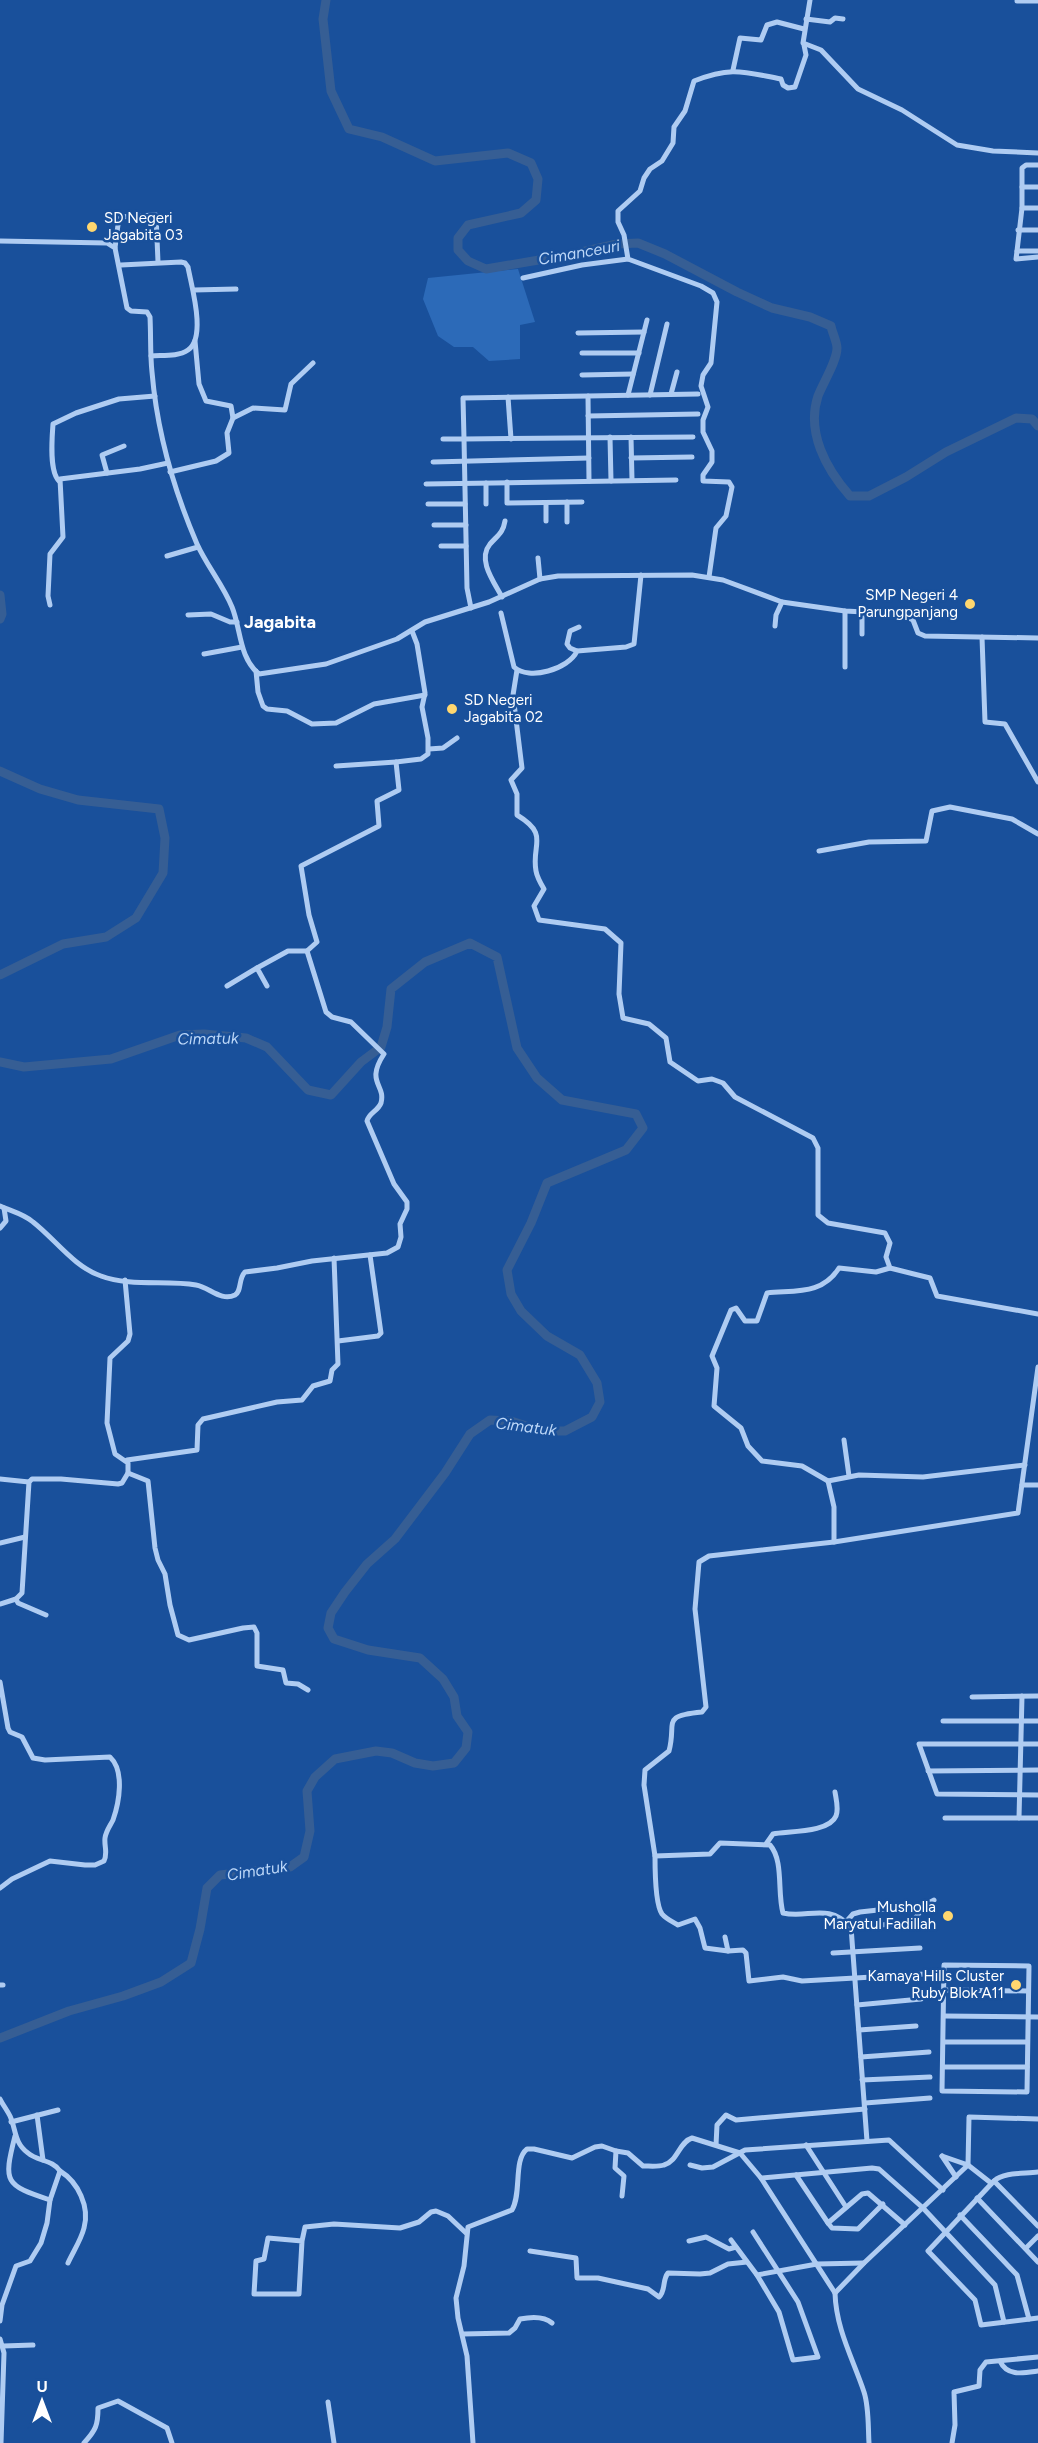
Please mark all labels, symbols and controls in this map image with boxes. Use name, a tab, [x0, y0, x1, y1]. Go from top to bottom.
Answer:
place label: SD Negeri Jagabita 03	[104, 209, 183, 244]
marker: SD Negeri Jagabita 03	[85, 220, 99, 234]
water label: Cimanceuri	[537, 236, 622, 269]
place label: SMP Negeri 4 Parungpanjang	[857, 586, 958, 621]
marker: SMP Negeri 4 Parungpanjang	[963, 597, 977, 611]
district label: Jagabita	[244, 611, 316, 633]
place label: SD Negeri Jagabita 02	[464, 691, 543, 726]
marker: SD Negeri Jagabita 02	[445, 702, 459, 716]
water label: Cimatuk	[177, 1028, 240, 1049]
water label: Cimatuk	[494, 1413, 559, 1440]
water label: Cimatuk	[225, 1856, 290, 1885]
place label: Musholla Maryatul Fadillah	[824, 1898, 936, 1933]
marker: Musholla Maryatul Fadillah	[941, 1909, 955, 1923]
place label: Kamaya Hills Cluster Ruby Blok A11	[868, 1967, 1004, 2002]
marker: Kamaya Hills Cluster Ruby Blok A11	[1009, 1978, 1023, 1992]
north arrow	[12, 2371, 72, 2431]
text: U	[36, 2377, 48, 2396]

